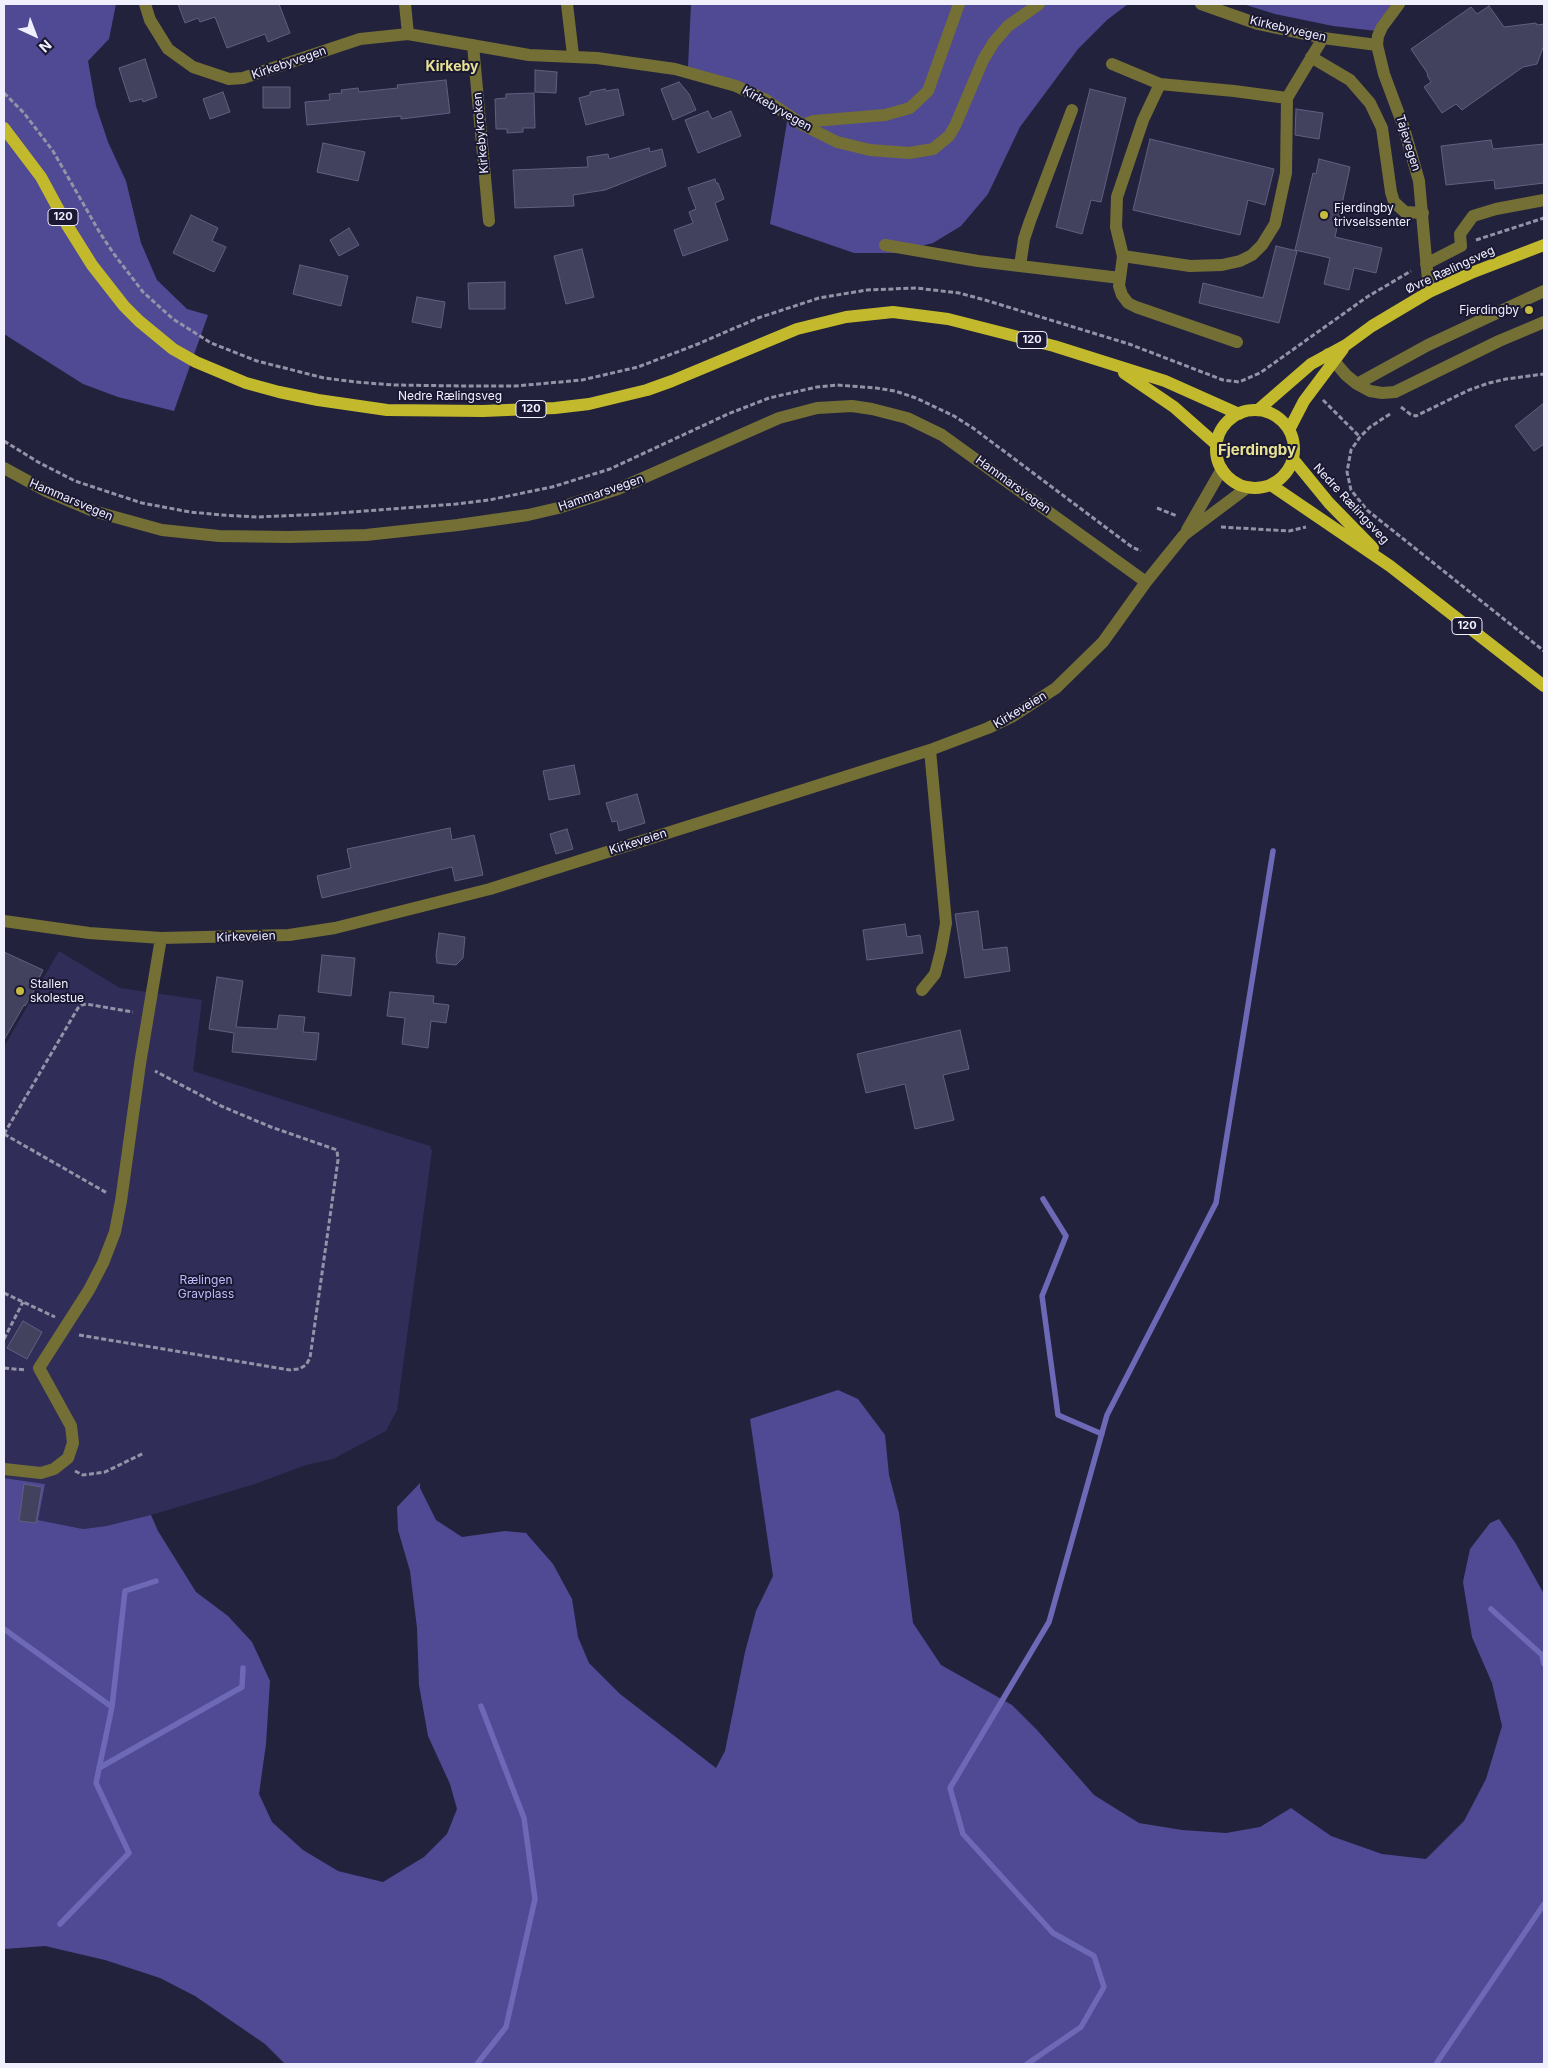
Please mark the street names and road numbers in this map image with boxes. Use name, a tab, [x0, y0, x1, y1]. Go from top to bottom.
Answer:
street label: Kirkebyvegen	[1248, 13, 1328, 45]
street label: Kirkebyvegen	[250, 43, 328, 83]
street label: Kirkebyvegen	[740, 83, 814, 135]
street label: Kirkebykroken	[470, 92, 492, 174]
street label: Tajevegen	[1393, 113, 1423, 173]
road number: 120	[48, 208, 78, 226]
street label: Øvre Rælingsveg	[1403, 243, 1497, 297]
road number: 120	[1017, 332, 1047, 348]
street label: Nedre Rælingsveg	[398, 389, 502, 403]
road number: 120	[516, 400, 546, 418]
street label: Hammarsvegen	[973, 453, 1053, 517]
street label: Nedre Rælingsveg	[1310, 461, 1392, 547]
street label: Hammarsvegen	[556, 472, 646, 514]
street label: Hammarsvegen	[27, 476, 115, 524]
road number: 120	[1452, 618, 1482, 634]
street label: Kirkeveien	[991, 689, 1049, 731]
street label: Kirkeveien	[608, 826, 668, 858]
street label: Kirkeveien	[216, 929, 276, 945]

